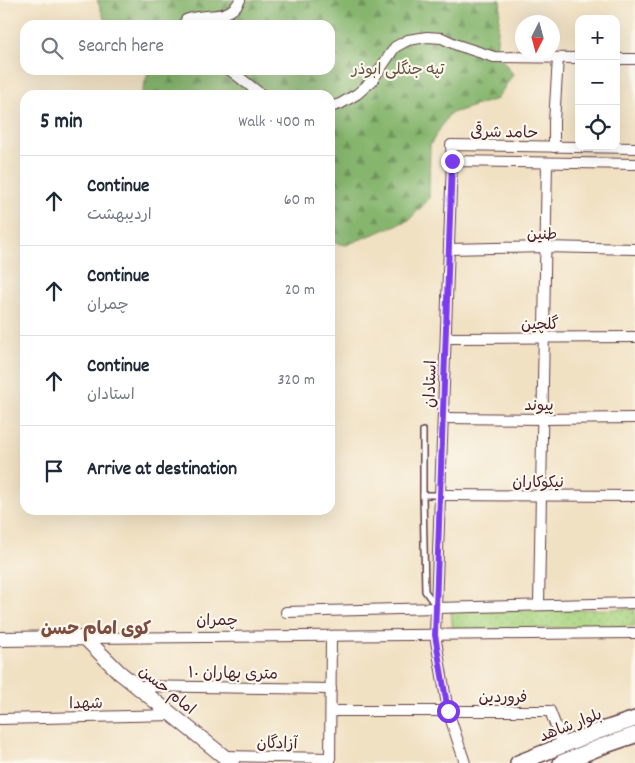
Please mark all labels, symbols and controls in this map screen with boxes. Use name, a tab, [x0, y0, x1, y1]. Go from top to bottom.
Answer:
north arrow	[515, 15, 560, 60]
map controls	[575, 15, 620, 150]
button: +	[575, 15, 620, 60]
search box	[20, 20, 335, 75]
icon: search	[38, 34, 66, 62]
text: Search here	[78, 34, 164, 61]
park label: تپه جنگلی ابوذر	[350, 59, 445, 82]
button: −	[575, 60, 620, 105]
button: locate	[575, 105, 620, 150]
text: 5 min	[40, 108, 83, 138]
text: Walk · 400 m	[238, 111, 315, 134]
street label: حامد شرقی	[470, 120, 538, 146]
route end	[441, 150, 464, 173]
text: Continue	[87, 174, 149, 201]
icon: ahead	[40, 187, 68, 215]
text: 60 m	[284, 189, 315, 212]
text: اردیبهشت	[87, 204, 152, 227]
street label: طنین	[527, 224, 557, 247]
text: Continue	[87, 264, 149, 291]
icon: ahead	[40, 277, 68, 305]
text: 20 m	[285, 279, 315, 302]
text: چمران	[87, 294, 129, 317]
street label: گلچین	[521, 314, 559, 337]
text: Continue	[87, 354, 149, 381]
street label: استادان	[419, 360, 444, 408]
icon: ahead	[40, 367, 68, 395]
text: 320 m	[278, 369, 315, 392]
text: استادان	[87, 384, 135, 407]
street label: پیوند	[524, 395, 554, 418]
icon: arrive	[40, 457, 68, 485]
text: Arrive at destination	[87, 457, 237, 484]
street label: نیکوکاران	[512, 472, 564, 495]
street label: چمران	[196, 610, 238, 633]
district label: کوی امام حسن	[41, 618, 151, 643]
street label: امام حسن	[133, 661, 200, 721]
street label: ۱۰ متری بهاران	[188, 662, 278, 687]
street label: فروردین	[478, 687, 528, 710]
street label: شهدا	[69, 693, 103, 716]
route start	[437, 700, 460, 723]
street label: بلوار شاهد	[536, 704, 606, 749]
street label: آزادگان	[256, 733, 299, 756]

